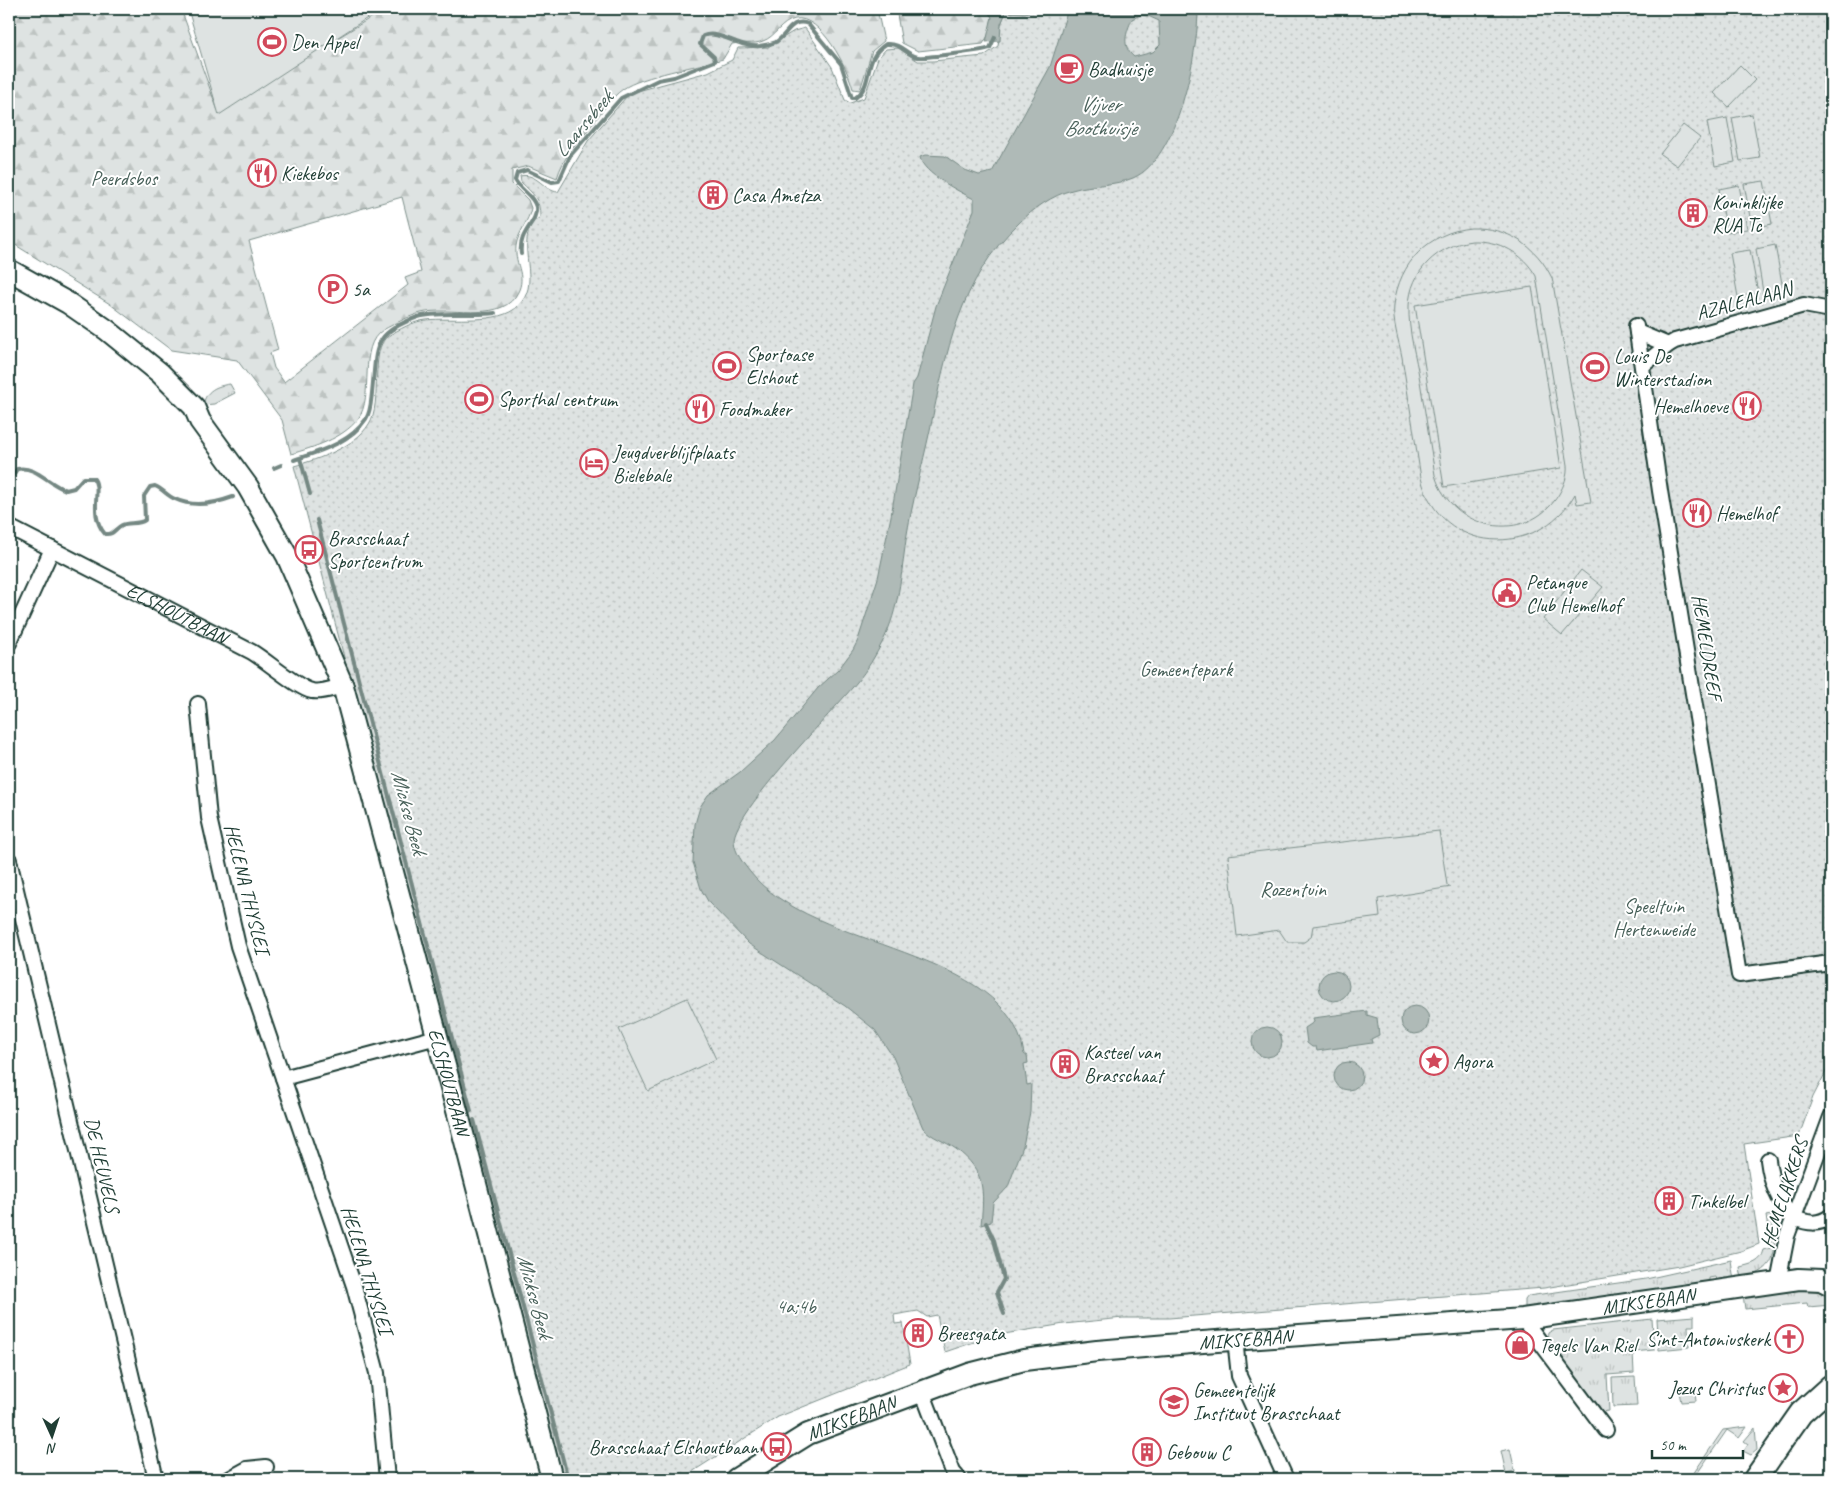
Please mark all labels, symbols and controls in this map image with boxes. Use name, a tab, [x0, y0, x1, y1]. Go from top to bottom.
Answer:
sports icon: Den Appel	[257, 27, 287, 57]
place label: Den Appel	[291, 30, 362, 55]
cafe icon: Badhuisje	[1054, 54, 1084, 84]
place label: Badhuisje	[1088, 57, 1154, 82]
water label: Laarsebeek	[548, 83, 620, 162]
water label: Vijver Boothuisje	[1064, 91, 1139, 141]
restaurant icon: Kiekebos	[247, 158, 277, 188]
place label: Kiekebos	[281, 161, 340, 186]
park label: Peerdsbos	[91, 166, 159, 191]
building icon: Casa Ametza	[698, 180, 728, 210]
place label: Casa Ametza	[732, 183, 822, 208]
place label: Koninklijke RUA Tc	[1712, 190, 1784, 238]
building icon: Koninklijke RUA Tc	[1678, 198, 1708, 228]
parking icon: 5a	[318, 274, 348, 304]
street label: AZALEALAAN	[1693, 275, 1798, 326]
place label: 5a	[352, 277, 371, 302]
place label: Sportoase Elshout	[746, 342, 814, 390]
place label: Louis De Winterstadion	[1614, 344, 1712, 392]
sports icon: Sportoase Elshout	[712, 351, 742, 381]
sports icon: Louis De Winterstadion	[1580, 352, 1610, 382]
sports icon: Sporthal centrum	[464, 384, 494, 414]
place label: Sporthal centrum	[498, 387, 619, 412]
restaurant icon: Hemelhoeve	[1732, 391, 1762, 421]
restaurant icon: Foodmaker	[685, 394, 715, 424]
place label: Hemelhoeve	[1653, 394, 1729, 419]
place label: Foodmaker	[719, 397, 793, 422]
place label: Jeugdverblijfplaats Bielebale	[612, 440, 737, 488]
hotel icon: Jeugdverblijfplaats Bielebale	[579, 448, 609, 478]
restaurant icon: Hemelhof	[1682, 498, 1712, 528]
place label: Hemelhof	[1716, 501, 1781, 526]
place label: Brasschaat Sportcentrum	[328, 526, 424, 574]
bus stop icon: Brasschaat Sportcentrum	[294, 535, 324, 565]
place label: Petanque Club Hemelhof	[1526, 570, 1626, 618]
street label: ELSHOUTBAAN	[122, 577, 234, 651]
public building icon: Petanque Club Hemelhof	[1492, 578, 1522, 608]
street label: HEMELDREEF	[1686, 592, 1728, 705]
park label: Gemeentepark	[1140, 657, 1234, 682]
water label: Mickse Beek	[385, 767, 434, 860]
street label: HELENA THYSLEI	[219, 821, 276, 960]
park label: Rozentuin	[1260, 877, 1327, 902]
park label: Speeltuin Hertenweide	[1613, 894, 1697, 942]
street label: ELSHOUTBAAN	[423, 1026, 476, 1141]
place label: Kasteel van Brasschaat	[1084, 1040, 1166, 1088]
place icon: Agora	[1419, 1046, 1449, 1076]
building icon: Kasteel van Brasschaat	[1050, 1049, 1080, 1079]
place label: Agora	[1453, 1049, 1494, 1074]
street label: DE HEUVELS	[79, 1115, 126, 1217]
street label: HEMELAKKERS	[1754, 1131, 1815, 1251]
building icon: Tinkelbel	[1654, 1186, 1684, 1216]
place label: Tinkelbel	[1688, 1189, 1749, 1214]
street label: HELENA THYSLEI	[336, 1203, 400, 1341]
water label: Mickse Beek	[511, 1251, 560, 1344]
street label: MIKSEBAAN	[1600, 1281, 1699, 1320]
park label: 4a;4b	[776, 1294, 817, 1319]
building icon: Breesgata	[903, 1318, 933, 1348]
place label: Breesgata	[937, 1321, 1006, 1346]
street label: MIKSEBAAN	[1198, 1323, 1296, 1355]
church icon: Sint-Antoniuskerk	[1774, 1324, 1804, 1354]
place label: Sint-Antoniuskerk	[1646, 1327, 1772, 1352]
shop icon: Tegels Van Riel	[1505, 1330, 1535, 1360]
place label: Tegels Van Riel	[1539, 1333, 1640, 1358]
place icon: Jezus Christus	[1768, 1373, 1798, 1403]
place label: Jezus Christus	[1668, 1376, 1766, 1401]
place label: Gemeentelijk Instituut Brasschaat	[1193, 1378, 1342, 1426]
school or university icon: Gemeentelijk Instituut Brasschaat	[1159, 1387, 1189, 1417]
street label: MIKSEBAAN	[803, 1389, 902, 1446]
north arrow	[28, 1410, 78, 1460]
scale bar	[1652, 1428, 1744, 1460]
bus stop icon: Brasschaat Elshoutbaan	[762, 1432, 792, 1462]
place label: Brasschaat Elshoutbaan	[589, 1435, 759, 1460]
text: 50 m	[1660, 1436, 1687, 1455]
building icon: Gebouw C	[1132, 1437, 1162, 1467]
text: N	[46, 1440, 57, 1457]
place label: Gebouw C	[1166, 1440, 1233, 1465]

